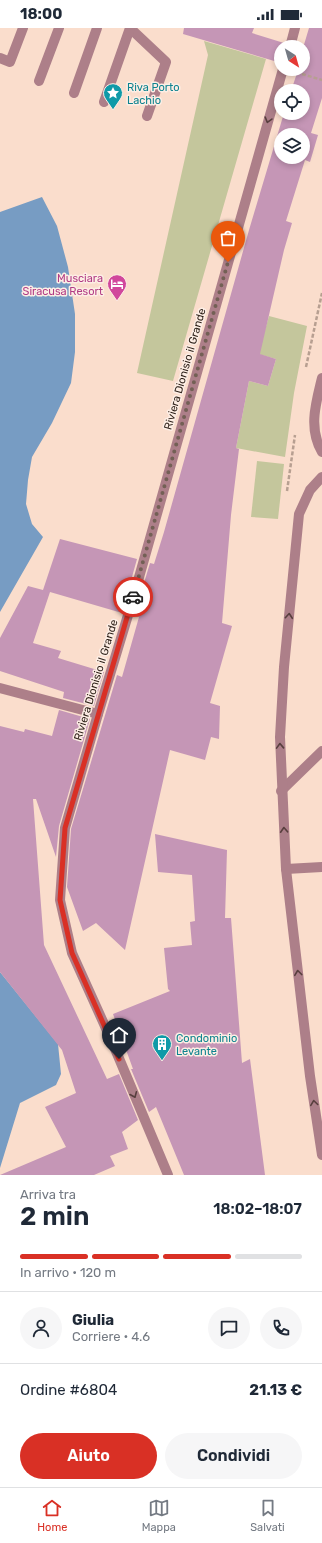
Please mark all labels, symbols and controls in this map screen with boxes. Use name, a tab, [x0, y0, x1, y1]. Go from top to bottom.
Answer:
text: 18:00	[20, 5, 62, 23]
north arrow	[274, 40, 310, 76]
map controls	[274, 40, 310, 164]
place label: Riva Porto Lachio	[127, 81, 180, 107]
place icon: Riva Porto Lachio	[102, 82, 124, 110]
button: locate	[274, 84, 310, 120]
one-way arrow	[264, 116, 273, 123]
button: layers	[274, 128, 310, 164]
pin	[211, 221, 245, 262]
icon: bag	[217, 227, 239, 249]
place label: Musciara Siracusa Resort	[23, 272, 104, 298]
hotel icon: Musciara Siracusa Resort	[106, 273, 128, 301]
street label: Riviera Dionisio il Grande	[161, 307, 209, 431]
courier	[113, 577, 153, 617]
icon: car	[122, 586, 144, 608]
one-way arrow	[284, 613, 293, 619]
street label: Riviera Dionisio il Grande	[71, 618, 121, 742]
one-way arrow	[276, 743, 284, 749]
one-way arrow	[279, 827, 288, 833]
one-way arrow	[294, 970, 303, 977]
pin	[102, 1018, 136, 1059]
icon: home	[108, 1024, 130, 1046]
place label: Condominio Levante	[176, 1032, 237, 1058]
building icon: Condominio Levante	[151, 1033, 173, 1061]
one-way arrow	[130, 1092, 138, 1099]
one-way arrow	[310, 1099, 319, 1106]
text: Arriva tra	[20, 1187, 76, 1202]
text: 18:02–18:07	[213, 1200, 302, 1218]
text: 2 min	[20, 1201, 89, 1232]
text: In arrivo · 120 m	[20, 1265, 116, 1280]
button: person	[20, 1307, 62, 1349]
button: chat	[208, 1307, 250, 1349]
button: phone	[260, 1307, 302, 1349]
text: Giulia	[72, 1311, 114, 1329]
text: Corriere · 4.6	[72, 1329, 150, 1344]
text: Ordine #6804	[20, 1381, 117, 1399]
text: 21.13 €	[249, 1381, 302, 1399]
button: Aiuto	[20, 1433, 157, 1479]
button: Condividi	[165, 1433, 302, 1479]
tab: Home	[37, 1497, 67, 1534]
tab: Mappa	[142, 1497, 176, 1534]
tab: Salvati	[250, 1497, 285, 1534]

